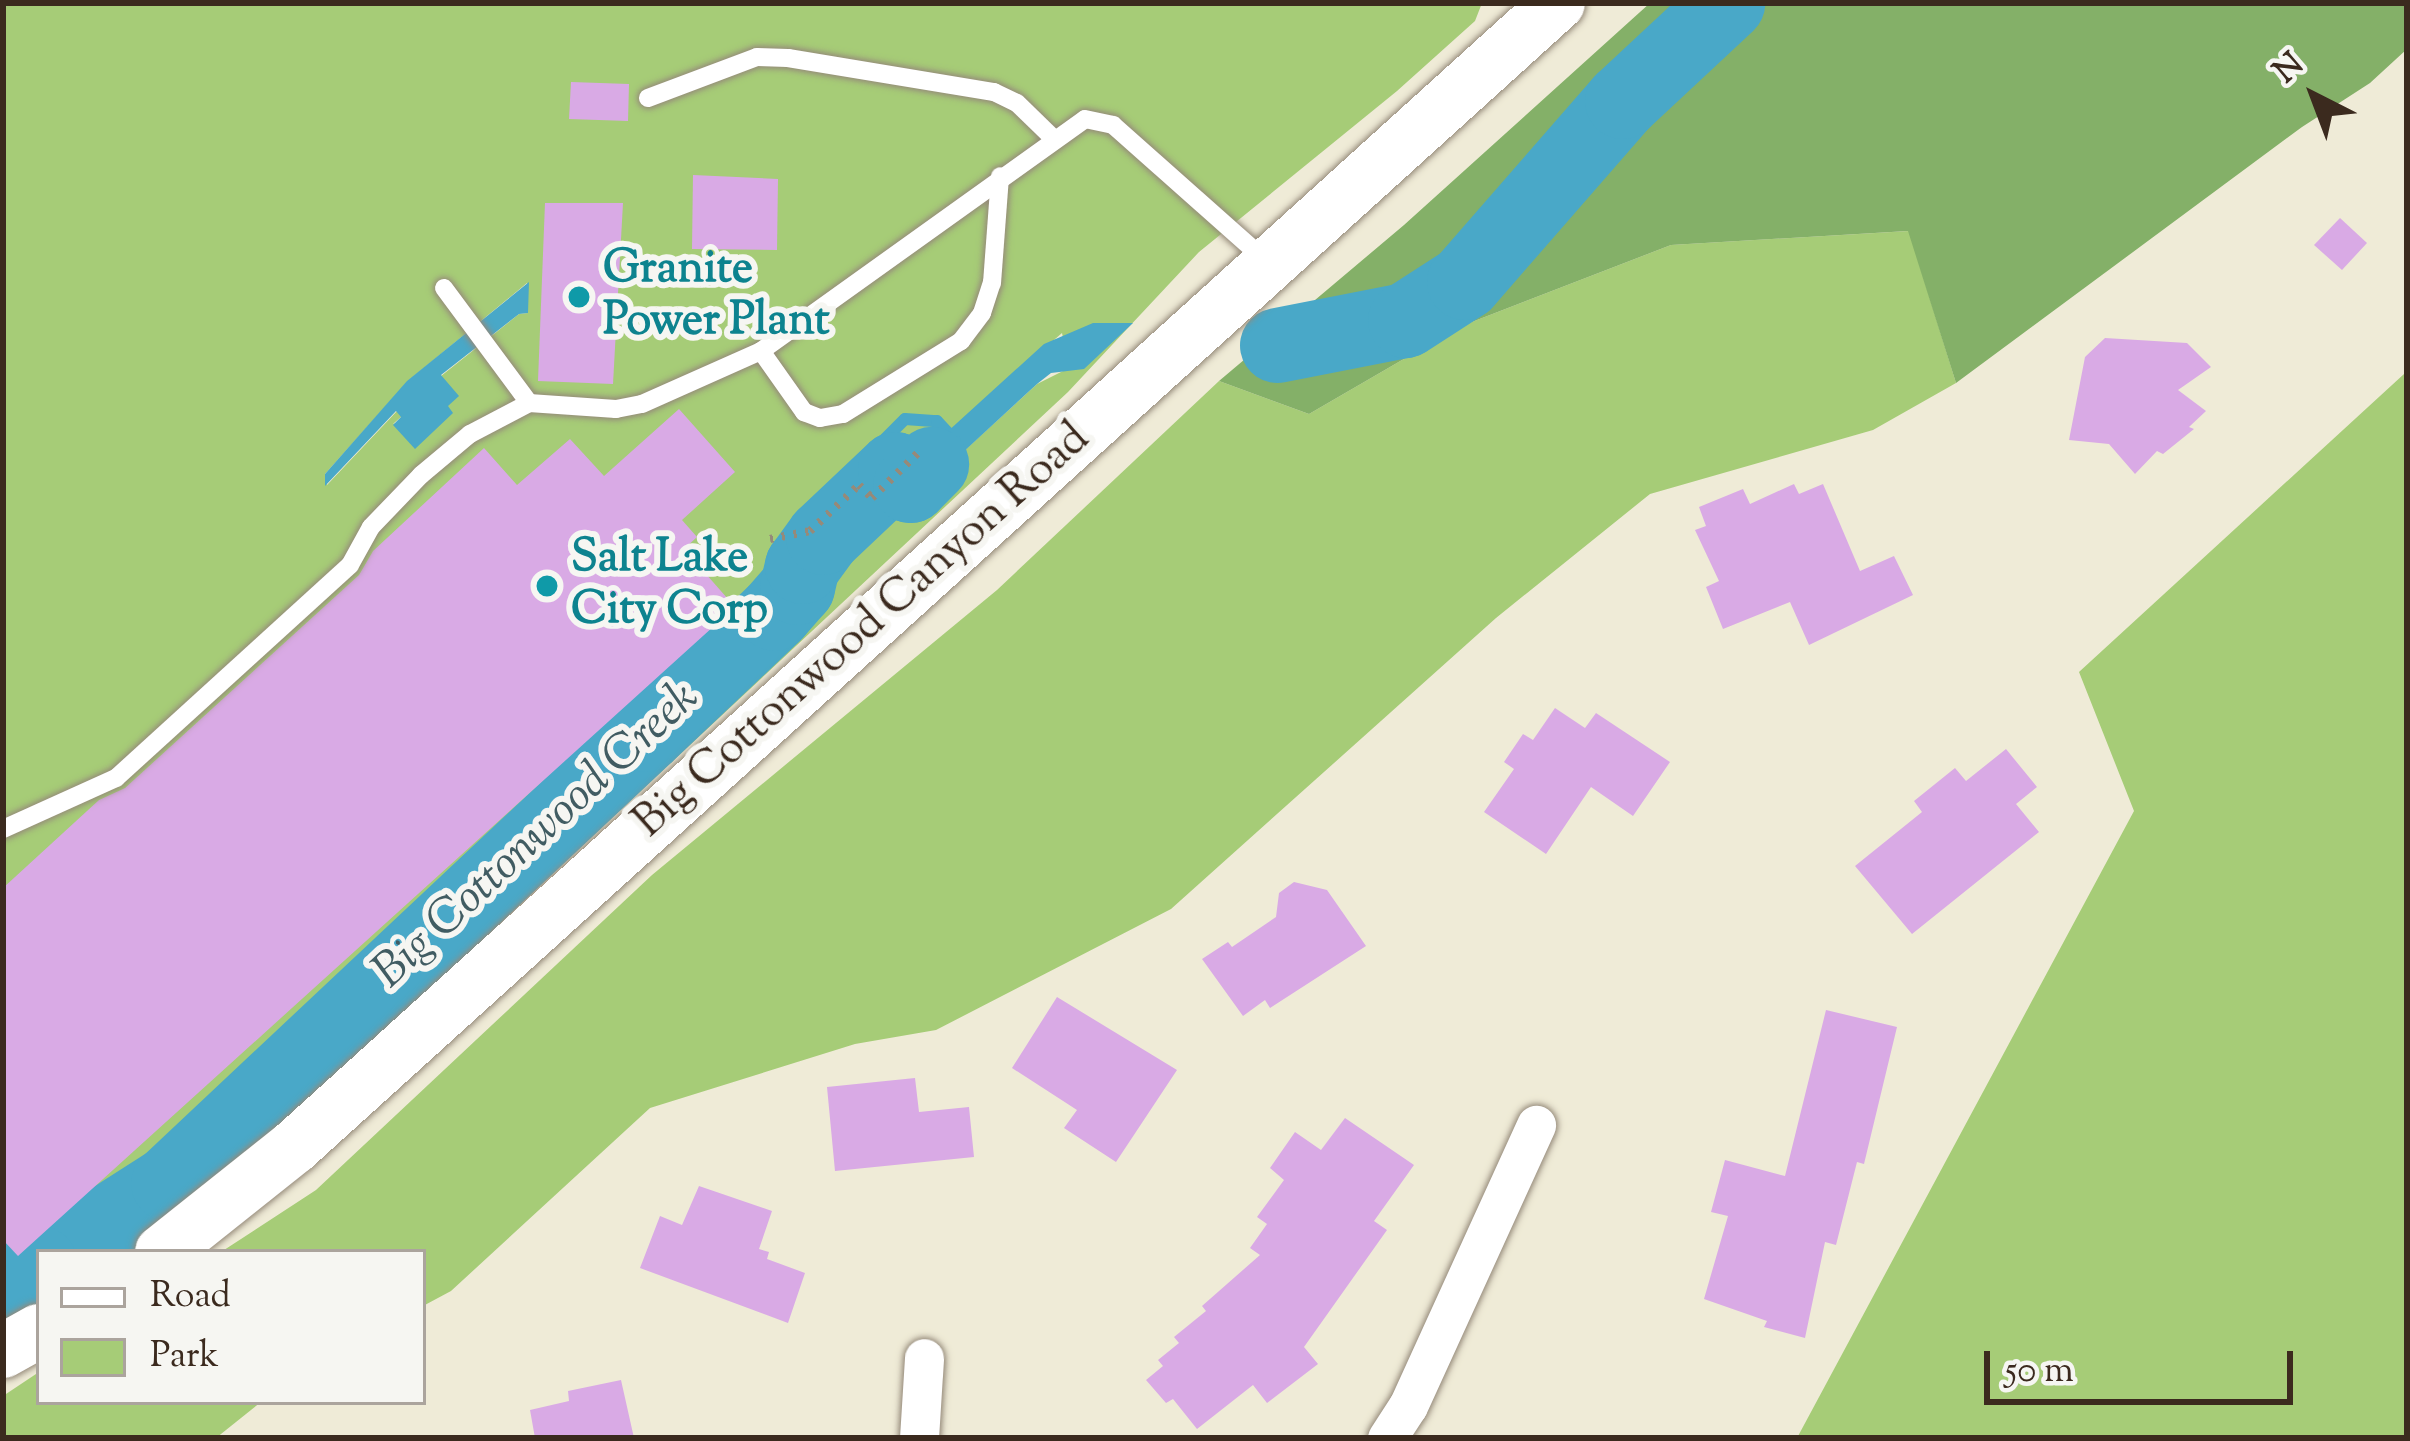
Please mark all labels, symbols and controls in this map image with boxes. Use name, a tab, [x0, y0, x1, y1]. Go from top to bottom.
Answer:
north arrow	[2254, 36, 2374, 156]
text: N	[2264, 43, 2316, 96]
place label: Granite Power Plant	[603, 244, 830, 350]
marker: Granite Power Plant	[566, 284, 592, 310]
street label: Big Cottonwood Canyon Road	[624, 413, 1102, 851]
place label: Salt Lake City Corp	[571, 533, 768, 639]
marker: Salt Lake City Corp	[534, 573, 560, 599]
water label: Big Cottonwood Creek	[362, 670, 712, 1002]
legend	[36, 1249, 426, 1405]
text: Road	[150, 1271, 231, 1323]
scale bar	[1990, 1327, 2299, 1401]
text: Park	[150, 1331, 219, 1383]
text: 50 m	[2005, 1346, 2074, 1398]

